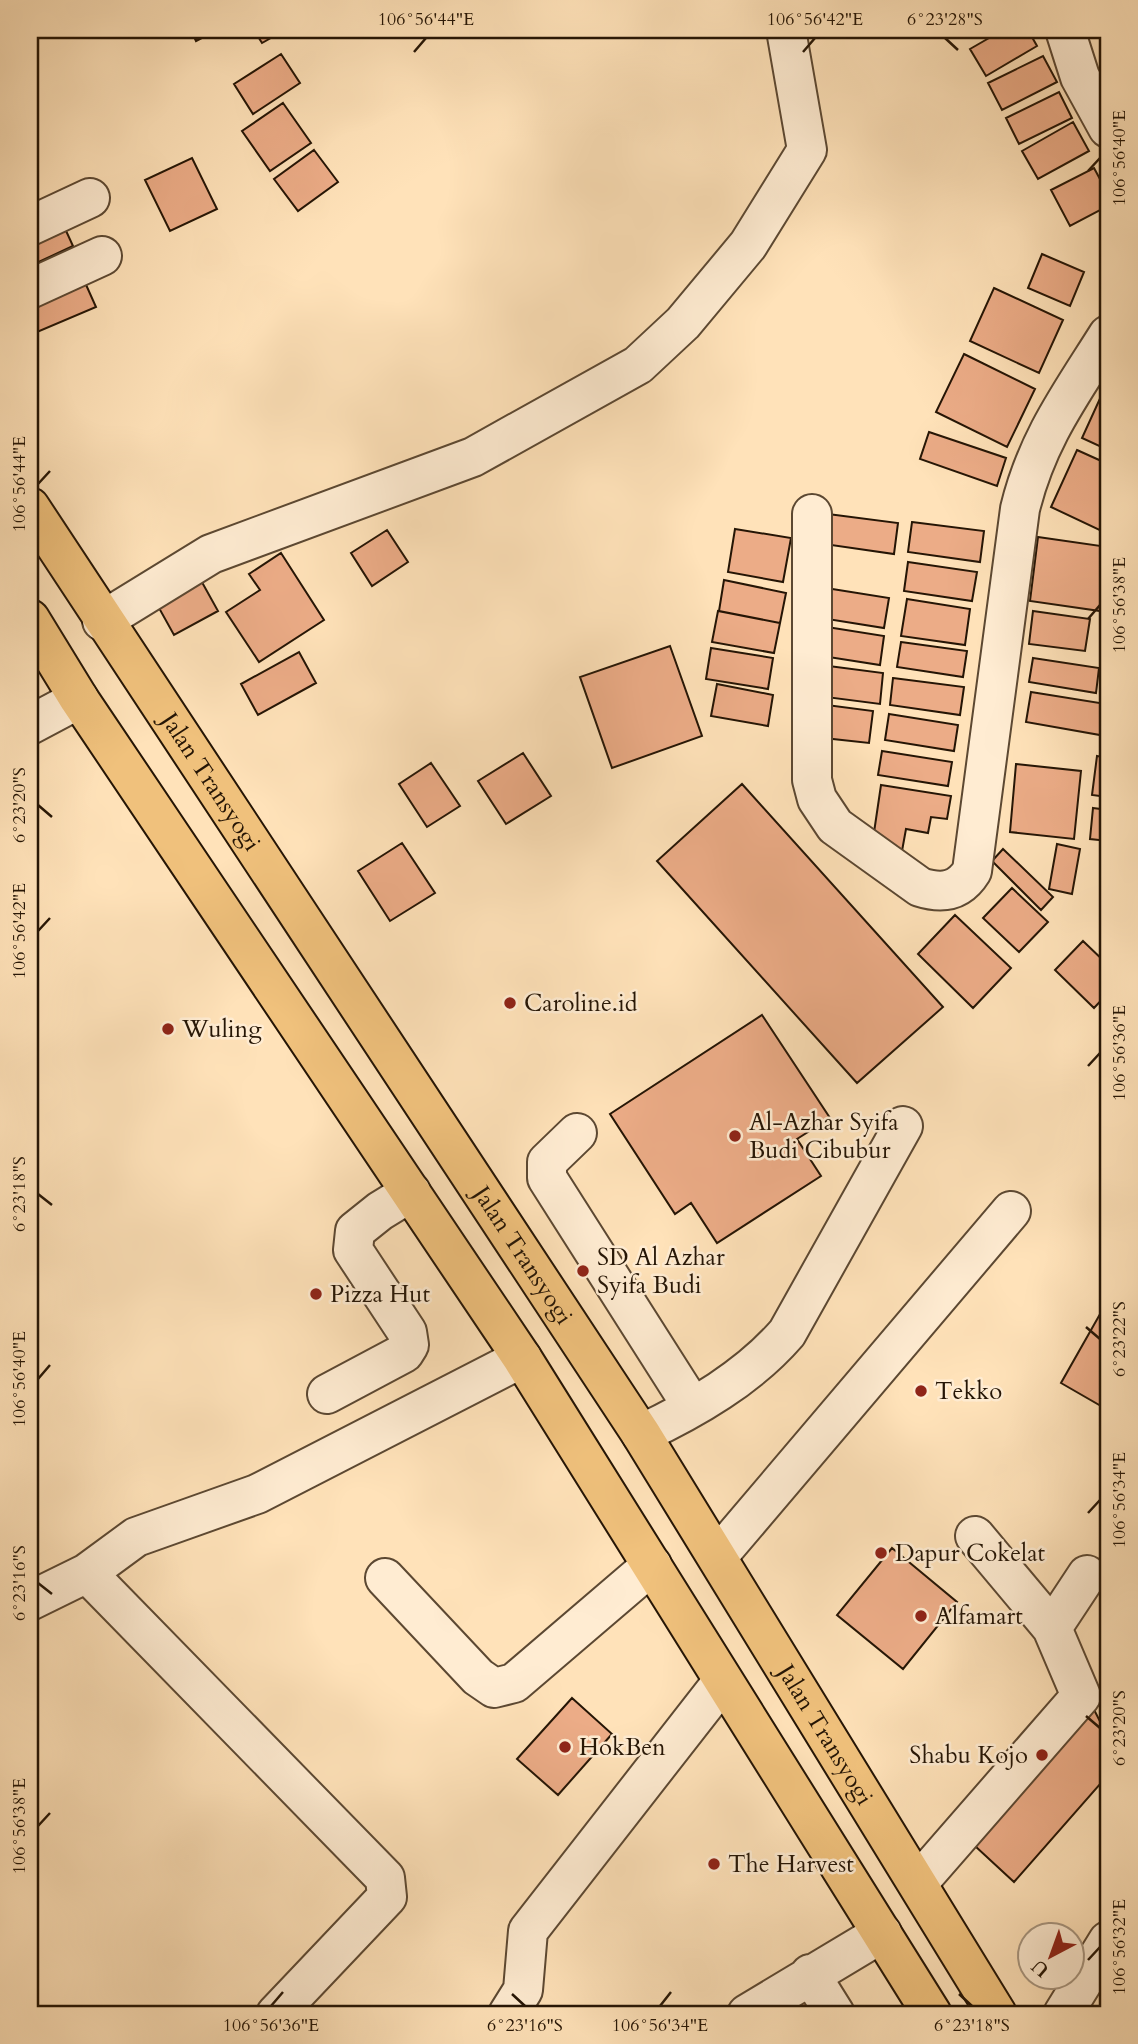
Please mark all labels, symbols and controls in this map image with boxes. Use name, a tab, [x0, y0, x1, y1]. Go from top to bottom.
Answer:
text: 106°56'44"E	[378, 7, 474, 32]
text: 106°56'42"E	[767, 7, 863, 32]
text: 6°23'28"S	[907, 7, 983, 32]
text: 106°56'40"E	[1107, 110, 1132, 206]
text: 106°56'44"E	[7, 436, 32, 532]
text: 106°56'38"E	[1107, 557, 1132, 653]
street label: Jalan Transyogi	[151, 704, 268, 858]
text: 6°23'20"S	[7, 767, 32, 843]
text: 106°56'42"E	[7, 883, 32, 979]
place label: Caroline.id	[524, 987, 638, 1020]
marker: Caroline.id	[502, 995, 518, 1011]
text: 106°56'36"E	[1107, 1005, 1132, 1101]
place label: Wuling	[181, 1013, 262, 1046]
marker: Wuling	[160, 1021, 176, 1037]
place label: Al-Azhar Syifa Budi Cibubur	[749, 1106, 899, 1167]
marker: Al-Azhar Syifa Budi Cibubur	[727, 1128, 743, 1144]
text: 6°23'18"S	[7, 1156, 32, 1232]
street label: Jalan Transyogi	[463, 1177, 580, 1331]
place label: SD Al Azhar Syifa Budi	[597, 1241, 725, 1302]
marker: SD Al Azhar Syifa Budi	[575, 1263, 591, 1279]
place label: Pizza Hut	[330, 1278, 430, 1311]
marker: Pizza Hut	[308, 1286, 324, 1302]
text: 6°23'22"S	[1107, 1301, 1132, 1377]
text: 106°56'40"E	[7, 1331, 32, 1427]
place label: Tekko	[935, 1375, 1002, 1408]
marker: Tekko	[913, 1383, 929, 1399]
text: 106°56'34"E	[1107, 1452, 1132, 1548]
place label: Dapur Cokelat	[895, 1537, 1046, 1570]
text: 6°23'16"S	[7, 1545, 32, 1621]
marker: Dapur Cokelat	[873, 1545, 889, 1561]
place label: Alfamart	[935, 1600, 1023, 1633]
marker: Alfamart	[913, 1608, 929, 1624]
street label: Jalan Transyogi	[768, 1656, 881, 1812]
text: 6°23'20"S	[1107, 1690, 1132, 1766]
place label: HokBen	[579, 1731, 666, 1764]
marker: HokBen	[557, 1739, 573, 1755]
place label: Shabu Kojo	[909, 1739, 1028, 1772]
marker: Shabu Kojo	[1034, 1747, 1050, 1763]
text: 106°56'38"E	[7, 1778, 32, 1874]
place label: The Harvest	[728, 1848, 854, 1881]
marker: The Harvest	[706, 1856, 722, 1872]
text: 106°56'32"E	[1107, 1899, 1132, 1995]
north arrow	[1016, 1922, 1086, 1992]
text: U	[1026, 1953, 1055, 1983]
text: 106°56'36"E	[223, 2013, 319, 2038]
text: 6°23'16"S	[487, 2013, 563, 2038]
text: 106°56'34"E	[612, 2013, 708, 2038]
text: 6°23'18"S	[934, 2013, 1010, 2038]

